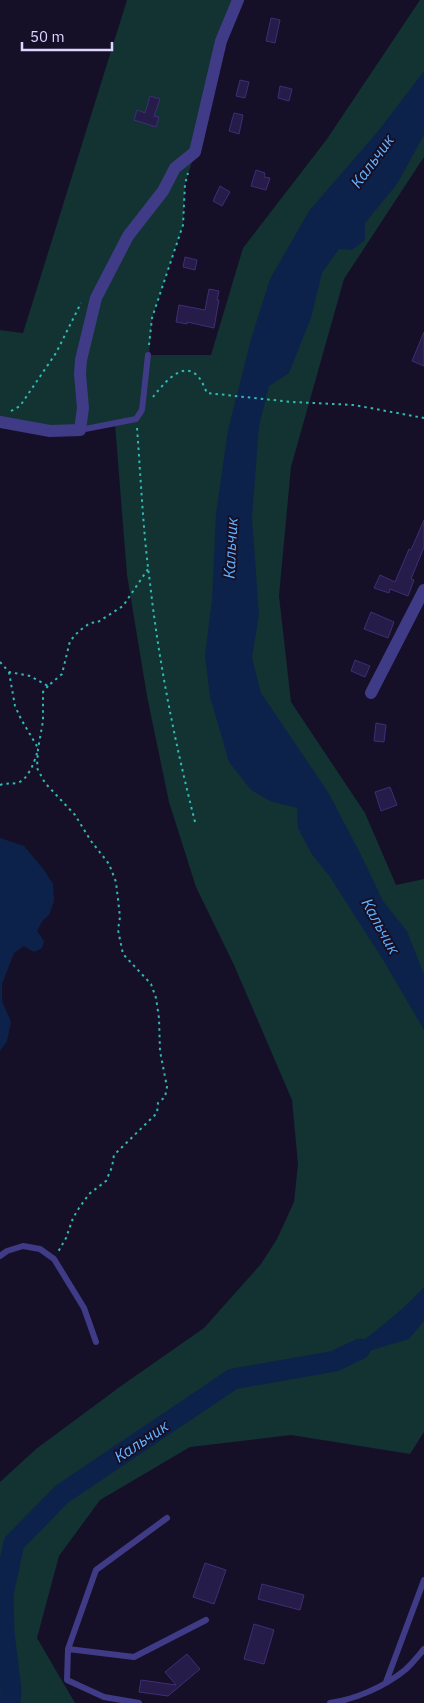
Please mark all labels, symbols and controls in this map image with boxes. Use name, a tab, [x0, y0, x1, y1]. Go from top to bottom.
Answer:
scale bar	[22, 20, 112, 52]
text: 50 m	[30, 27, 65, 46]
water label: Кальчик	[346, 130, 398, 192]
water label: Кальчик	[218, 516, 242, 579]
water label: Кальчик	[357, 894, 405, 958]
water label: Кальчик	[110, 1415, 172, 1466]

